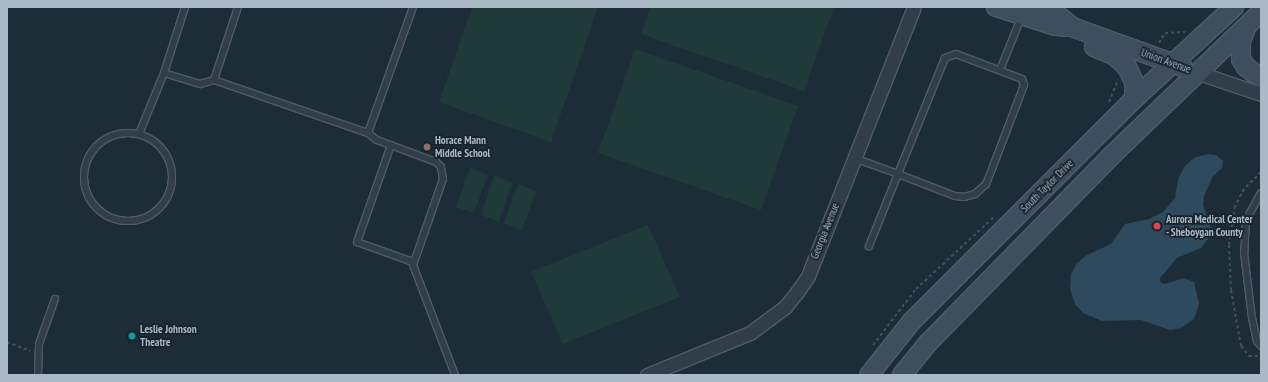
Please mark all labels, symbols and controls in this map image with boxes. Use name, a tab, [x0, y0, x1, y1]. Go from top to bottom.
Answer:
street label: Union Avenue	[1139, 46, 1193, 76]
place label: Horace Mann Middle School	[435, 134, 490, 160]
marker: Horace Mann Middle School	[422, 142, 432, 152]
street label: South Taylor Drive	[1018, 157, 1076, 215]
street label: Georgia Avenue	[808, 201, 842, 261]
place label: Aurora Medical Center - Sheboygan County	[1166, 213, 1253, 239]
marker: Aurora Medical Center - Sheboygan County	[1151, 220, 1163, 232]
place label: Leslie Johnson Theatre	[140, 323, 197, 349]
marker: Leslie Johnson Theatre	[127, 331, 137, 341]

